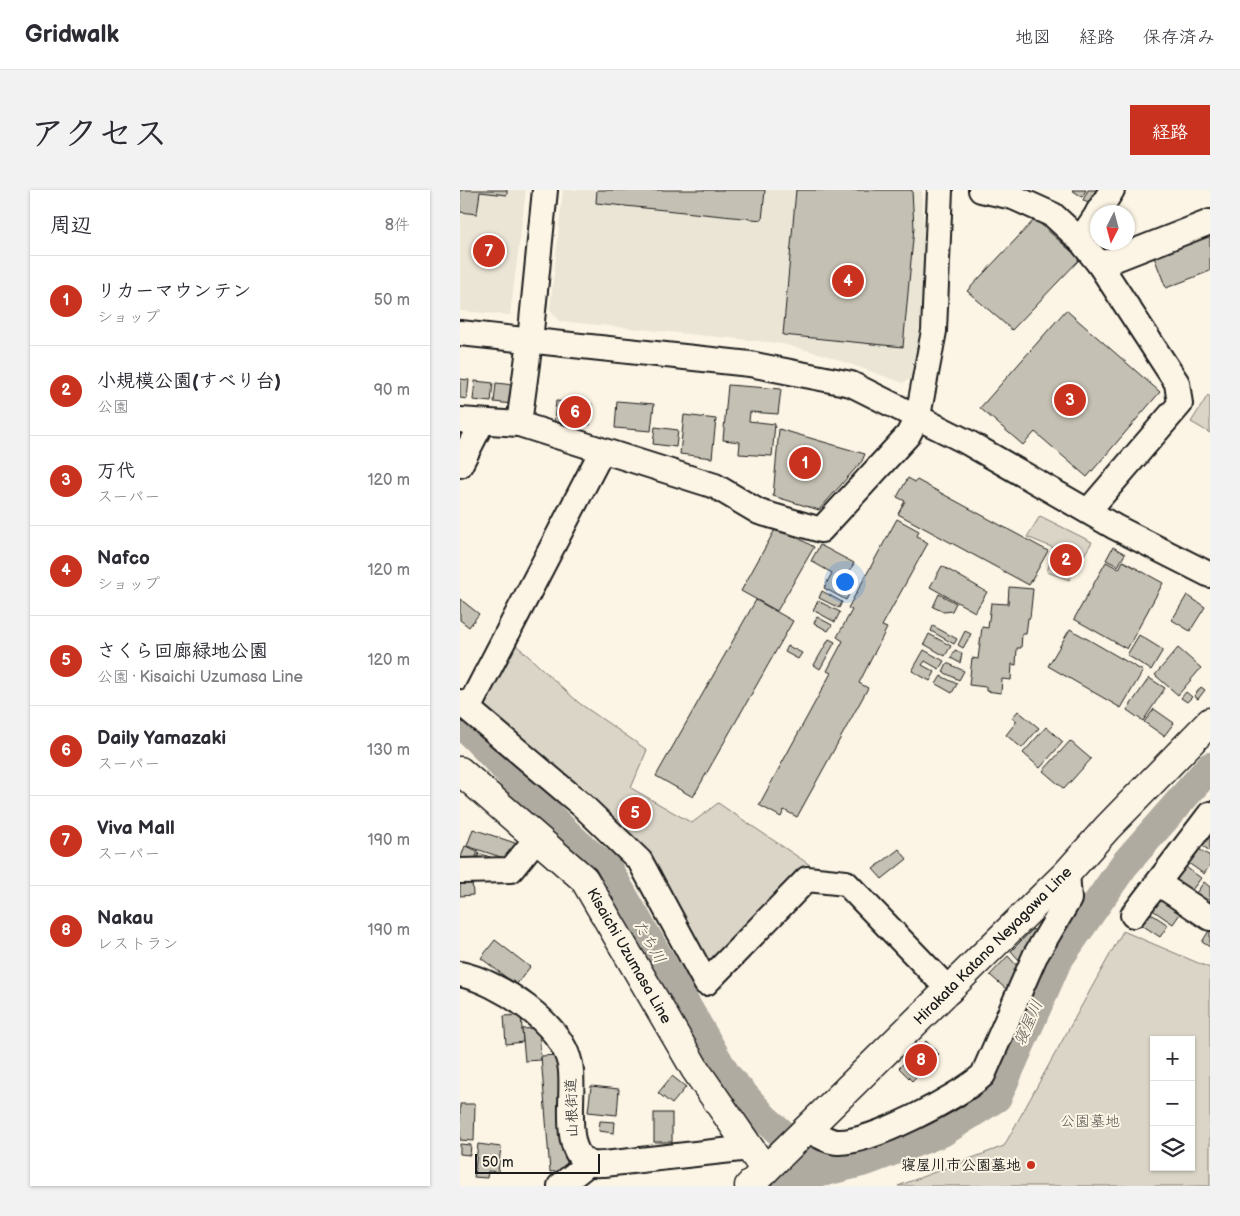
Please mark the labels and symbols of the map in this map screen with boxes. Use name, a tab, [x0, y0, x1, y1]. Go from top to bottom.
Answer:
north arrow	[1090, 205, 1135, 250]
pin: 7	[473, 232, 505, 270]
pin: 4	[832, 262, 864, 300]
pin: 3	[1054, 381, 1086, 419]
pin: 6	[559, 393, 591, 431]
pin: 1	[789, 444, 821, 482]
pin: 2	[1050, 541, 1082, 579]
your location	[832, 569, 858, 595]
pin: 5	[619, 794, 651, 832]
street label: Hirakata Katano Neyagawa Line	[910, 863, 1076, 1029]
street label: Kisaichi Uzumasa Line	[582, 885, 676, 1027]
water label: たち川	[629, 917, 669, 967]
water label: 寝屋川	[1011, 997, 1047, 1049]
pin: 8	[905, 1041, 937, 1079]
street label: 山根街道	[561, 1078, 583, 1138]
park label: 公園墓地	[1060, 1112, 1120, 1131]
scale bar	[475, 1151, 600, 1174]
place label: 寝屋川市公園墓地	[901, 1156, 1021, 1175]
marker: 寝屋川市公園墓地	[1025, 1159, 1037, 1171]

